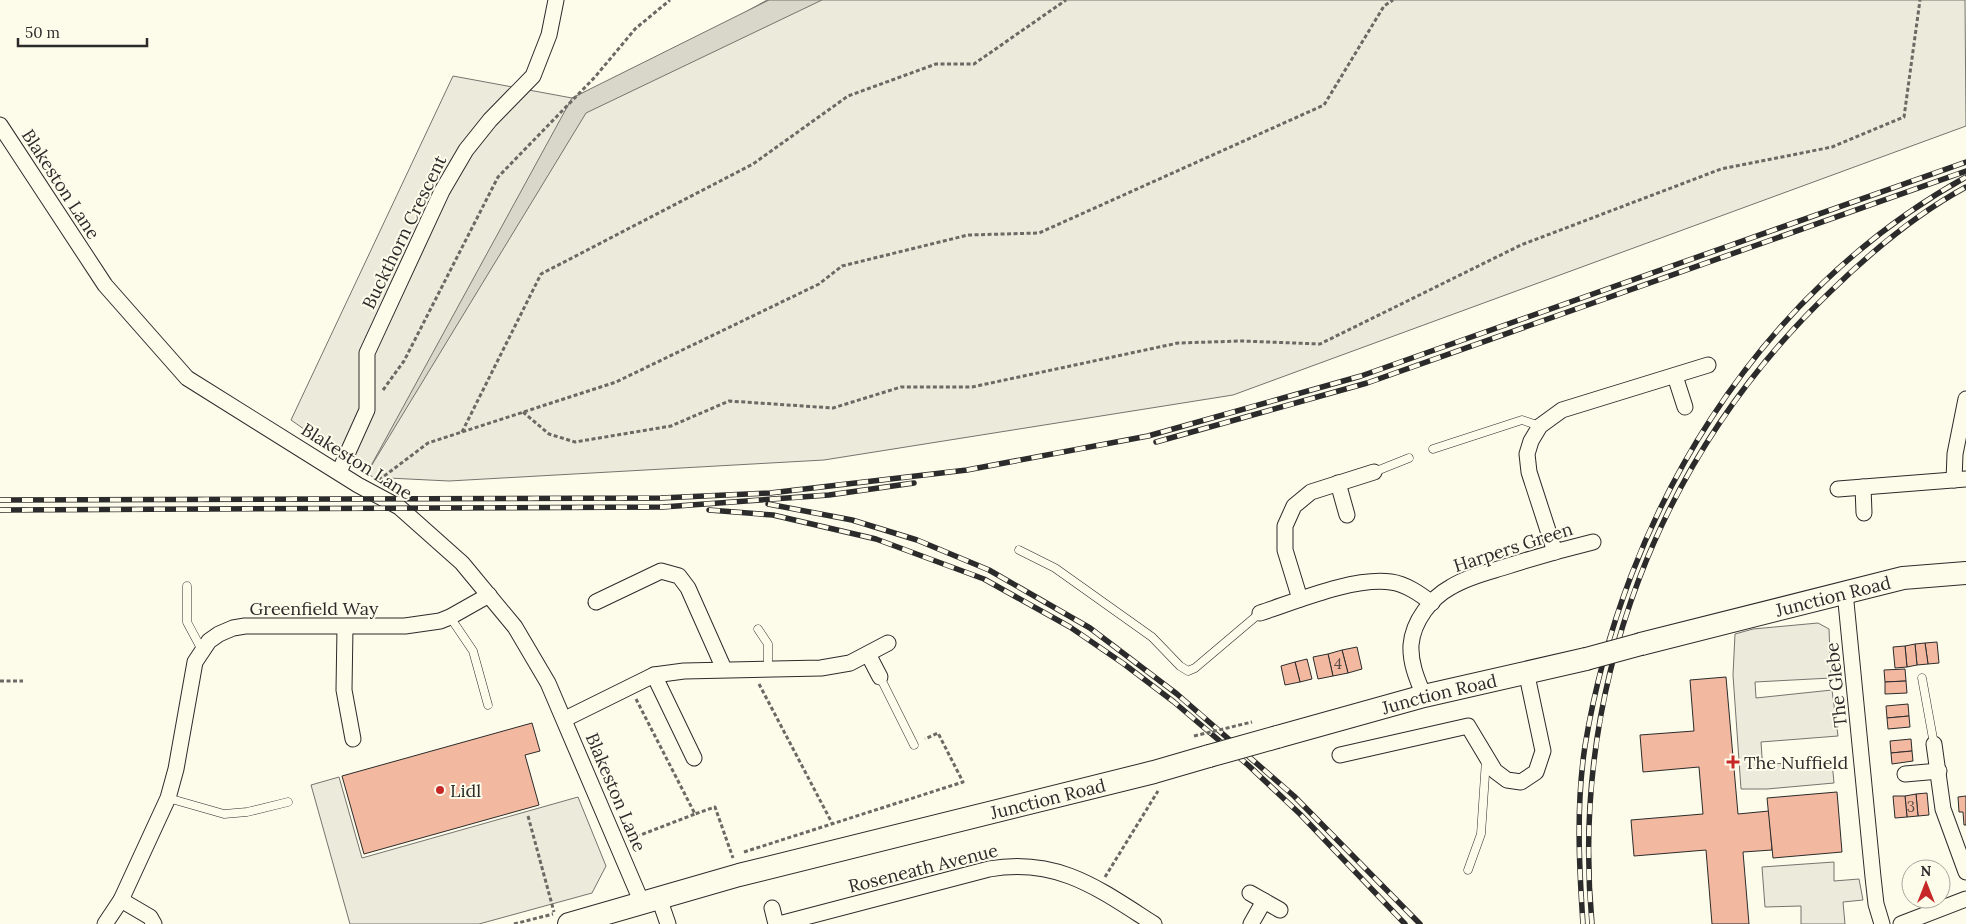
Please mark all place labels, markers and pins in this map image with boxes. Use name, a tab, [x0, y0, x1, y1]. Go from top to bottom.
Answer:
place label: The Nuffield	[1744, 751, 1848, 774]
marker: The Nuffield	[1726, 755, 1740, 769]
place label: Lidl	[450, 779, 481, 802]
marker: Lidl	[434, 784, 446, 796]

